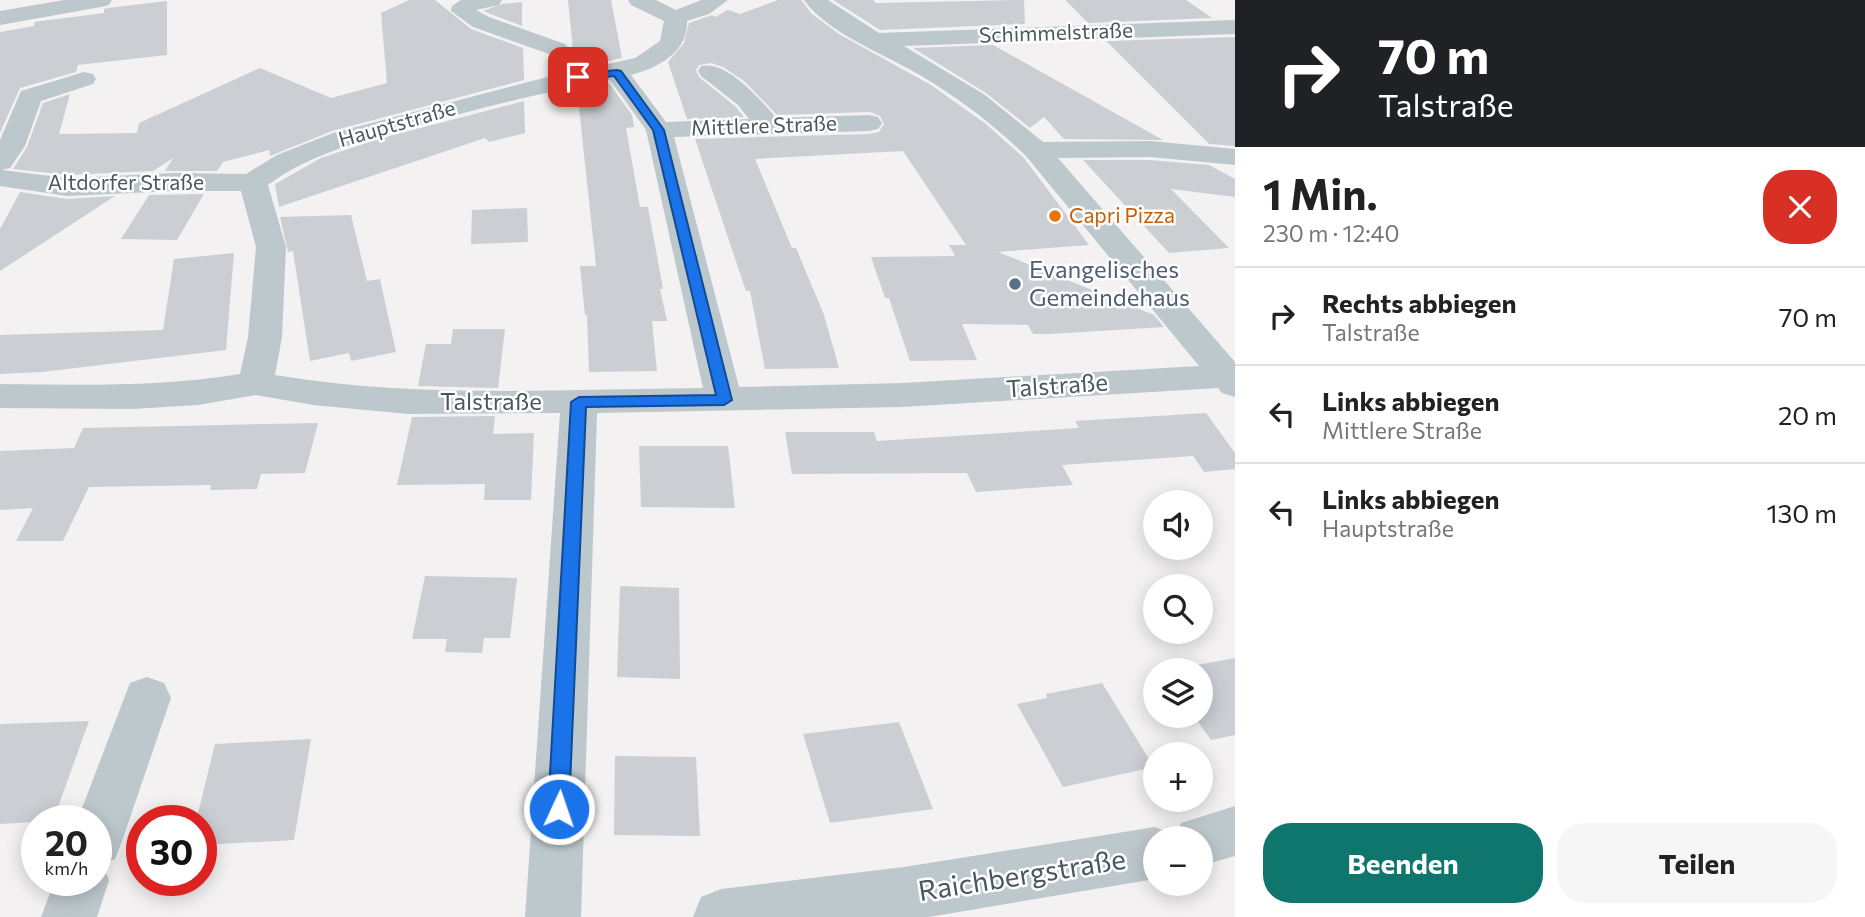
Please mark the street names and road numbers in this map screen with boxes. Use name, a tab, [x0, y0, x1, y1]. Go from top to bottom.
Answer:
street label: Schimmelstraße	[978, 16, 1133, 47]
street label: Hauptstraße	[335, 94, 458, 151]
street label: Mittlere Straße	[691, 109, 837, 140]
street label: Altdorfer Straße	[48, 169, 204, 194]
street label: Talstraße	[1005, 366, 1109, 403]
street label: Talstraße	[440, 386, 542, 415]
street label: Raichbergstraße	[916, 841, 1128, 907]

